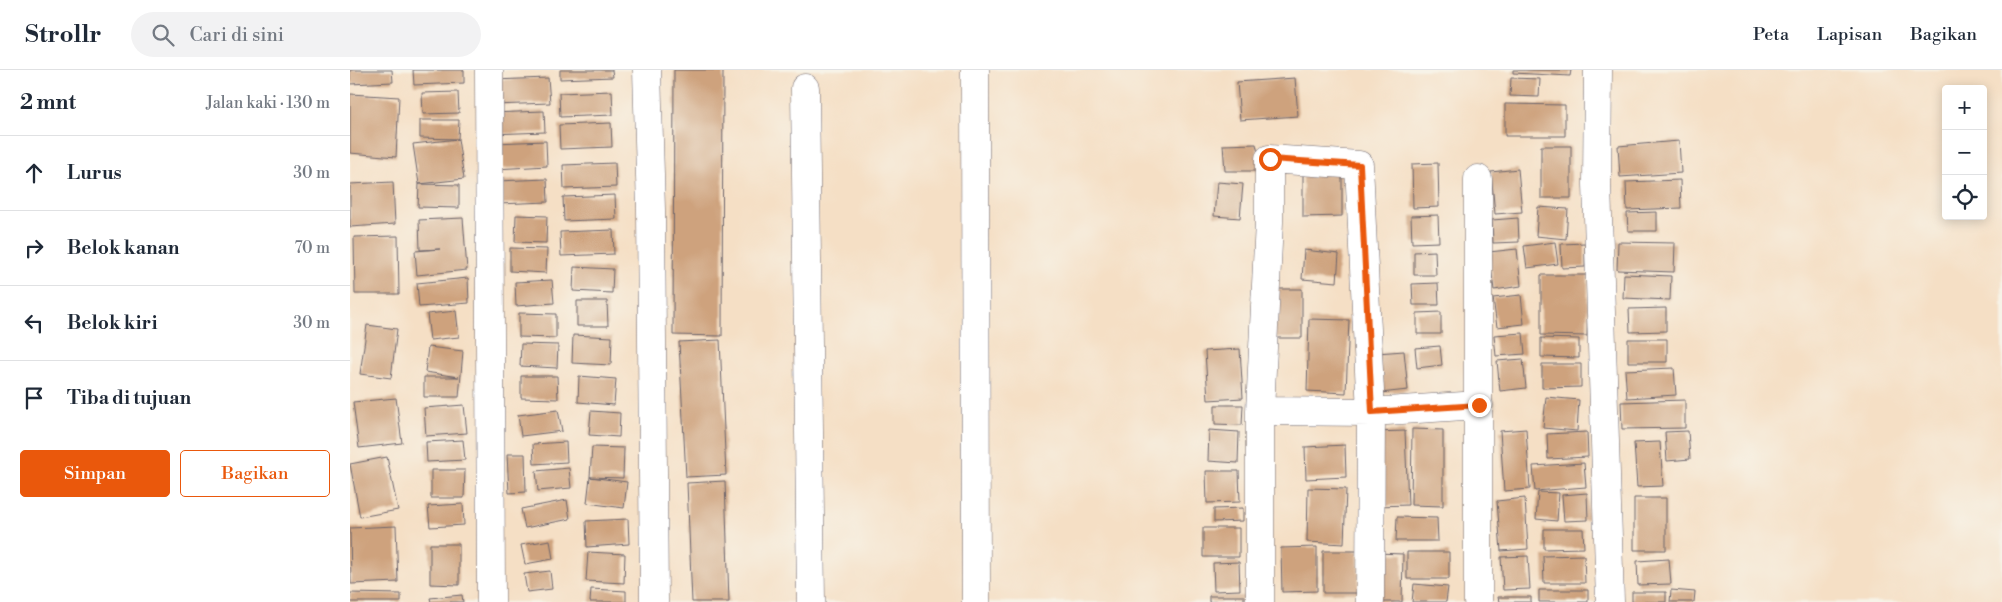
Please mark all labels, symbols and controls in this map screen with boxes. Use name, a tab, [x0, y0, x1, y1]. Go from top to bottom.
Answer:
search box	[131, 12, 481, 57]
text: Strollr	[25, 20, 101, 50]
icon: search	[149, 21, 177, 49]
text: Cari di sini	[189, 23, 284, 47]
text: Peta	[1753, 23, 1789, 46]
text: Lapisan	[1817, 23, 1882, 46]
text: Bagikan	[1910, 23, 1977, 46]
map controls	[1942, 85, 1987, 220]
button: +	[1942, 85, 1987, 130]
text: 2 mnt	[20, 90, 76, 116]
text: Jalan kaki · 130 m	[206, 93, 330, 113]
button: −	[1942, 130, 1987, 175]
route start	[1259, 148, 1282, 171]
icon: ahead	[20, 159, 48, 187]
text: Lurus	[67, 161, 122, 185]
text: 30 m	[293, 163, 330, 183]
button: locate	[1942, 175, 1987, 220]
icon: right	[20, 234, 48, 262]
text: Belok kanan	[67, 236, 180, 260]
text: 70 m	[294, 238, 330, 258]
icon: left	[20, 309, 48, 337]
text: Belok kiri	[67, 311, 157, 335]
text: 30 m	[293, 313, 330, 333]
icon: arrive	[20, 384, 48, 412]
text: Tiba di tujuan	[67, 386, 191, 410]
route end	[1468, 394, 1491, 417]
button: Simpan	[20, 450, 170, 497]
button: Bagikan	[180, 450, 330, 497]

